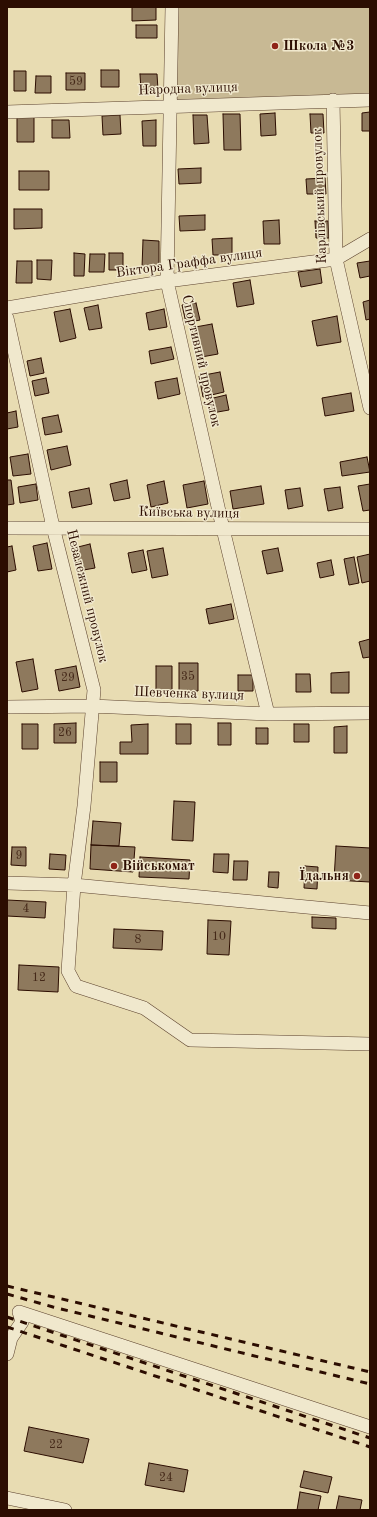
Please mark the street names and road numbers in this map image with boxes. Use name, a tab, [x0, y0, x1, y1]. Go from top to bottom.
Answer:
street label: Народна вулиця	[138, 79, 238, 99]
street label: Карлівський провулок	[309, 128, 331, 264]
street label: Віктора Граффа вулиця	[115, 244, 263, 282]
street label: Спортивний провулок	[178, 293, 224, 429]
street label: Київська вулиця	[138, 504, 240, 522]
street label: Незалежний провулок	[62, 528, 112, 664]
street label: Шевченка вулиця	[134, 684, 244, 704]

